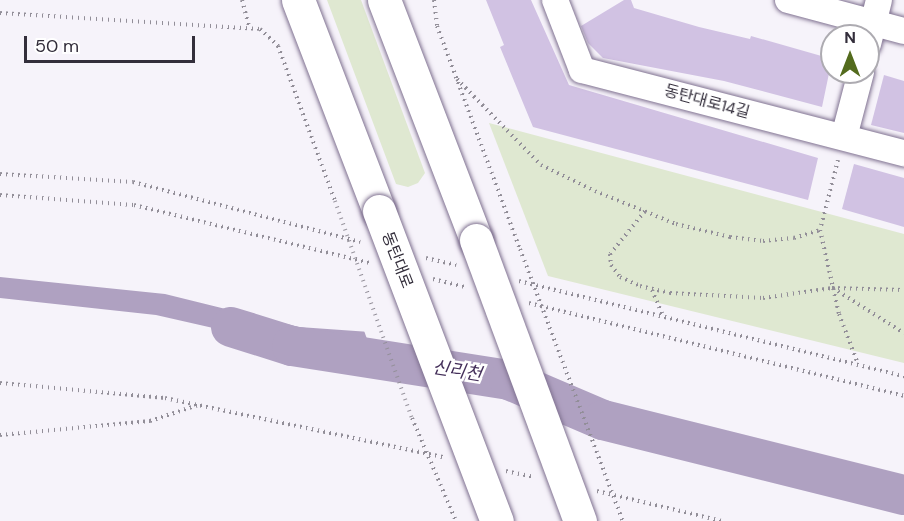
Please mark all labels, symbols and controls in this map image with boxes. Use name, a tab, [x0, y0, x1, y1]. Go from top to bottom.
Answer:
scale bar	[27, 24, 198, 62]
north arrow	[820, 24, 880, 84]
text: N	[844, 27, 856, 48]
text: 50 m	[35, 34, 79, 58]
street label: 동탄대로14길	[662, 81, 752, 123]
street label: 동탄대로	[377, 229, 417, 291]
water label: 신리천	[431, 356, 483, 386]

